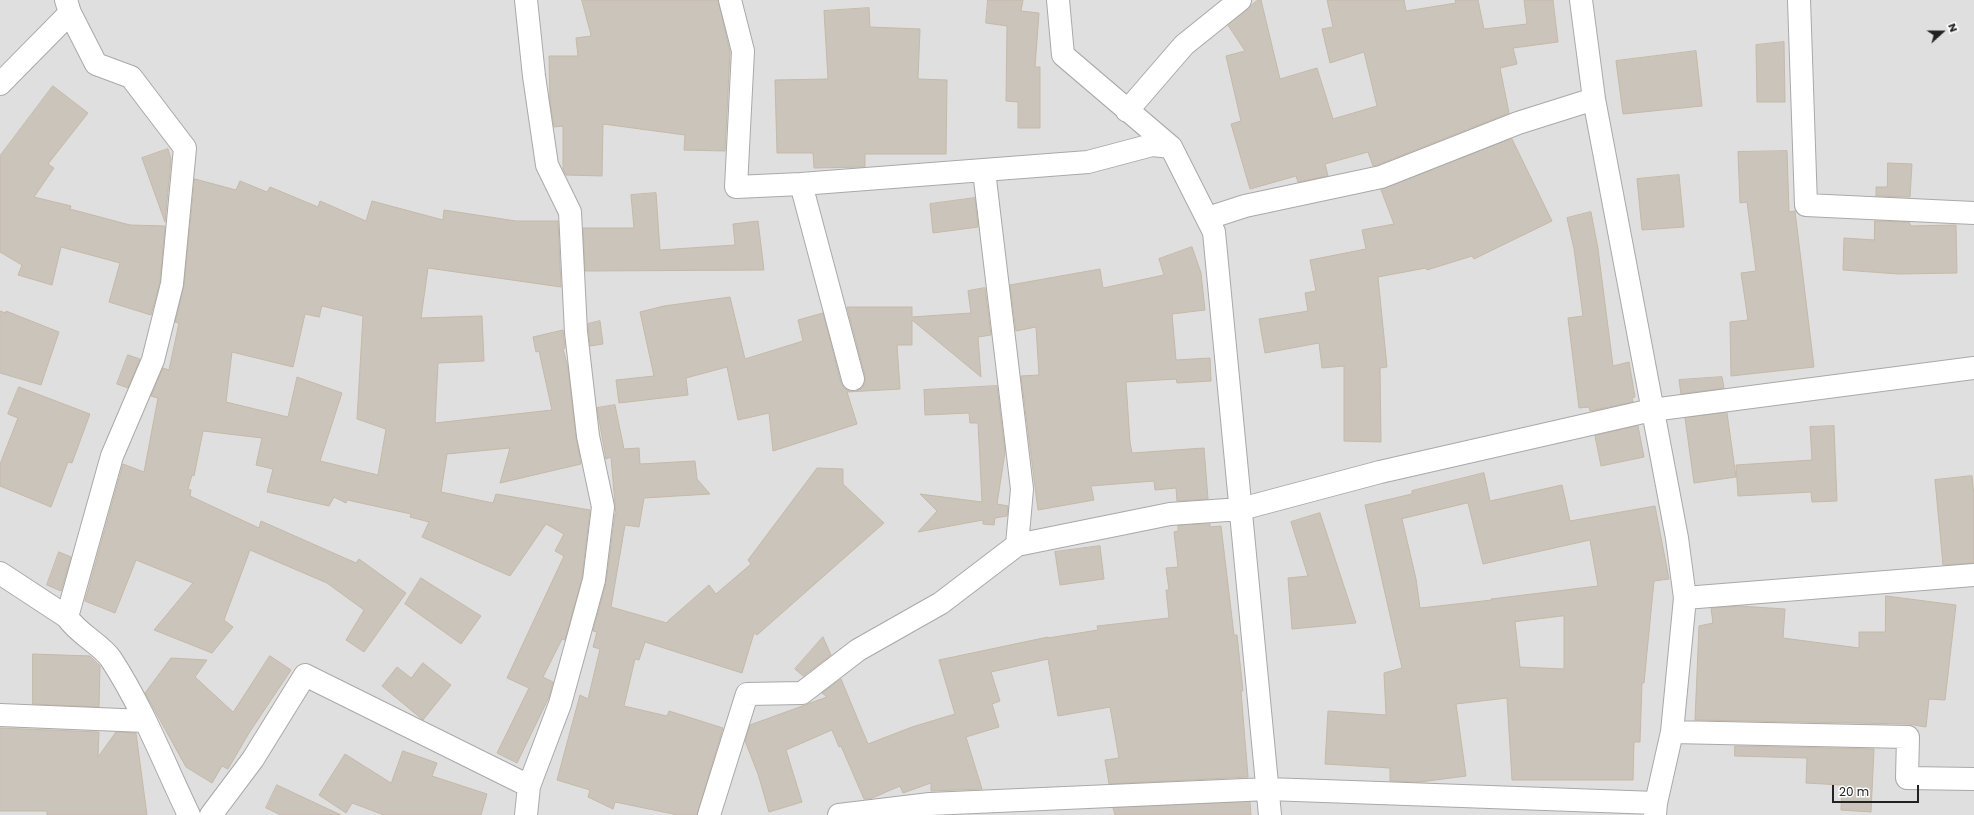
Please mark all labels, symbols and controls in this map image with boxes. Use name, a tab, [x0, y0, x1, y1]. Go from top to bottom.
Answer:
north arrow	[1922, 12, 1962, 52]
text: N	[1944, 21, 1962, 34]
scale bar	[1834, 777, 1921, 803]
text: 20 m	[1839, 783, 1869, 800]

